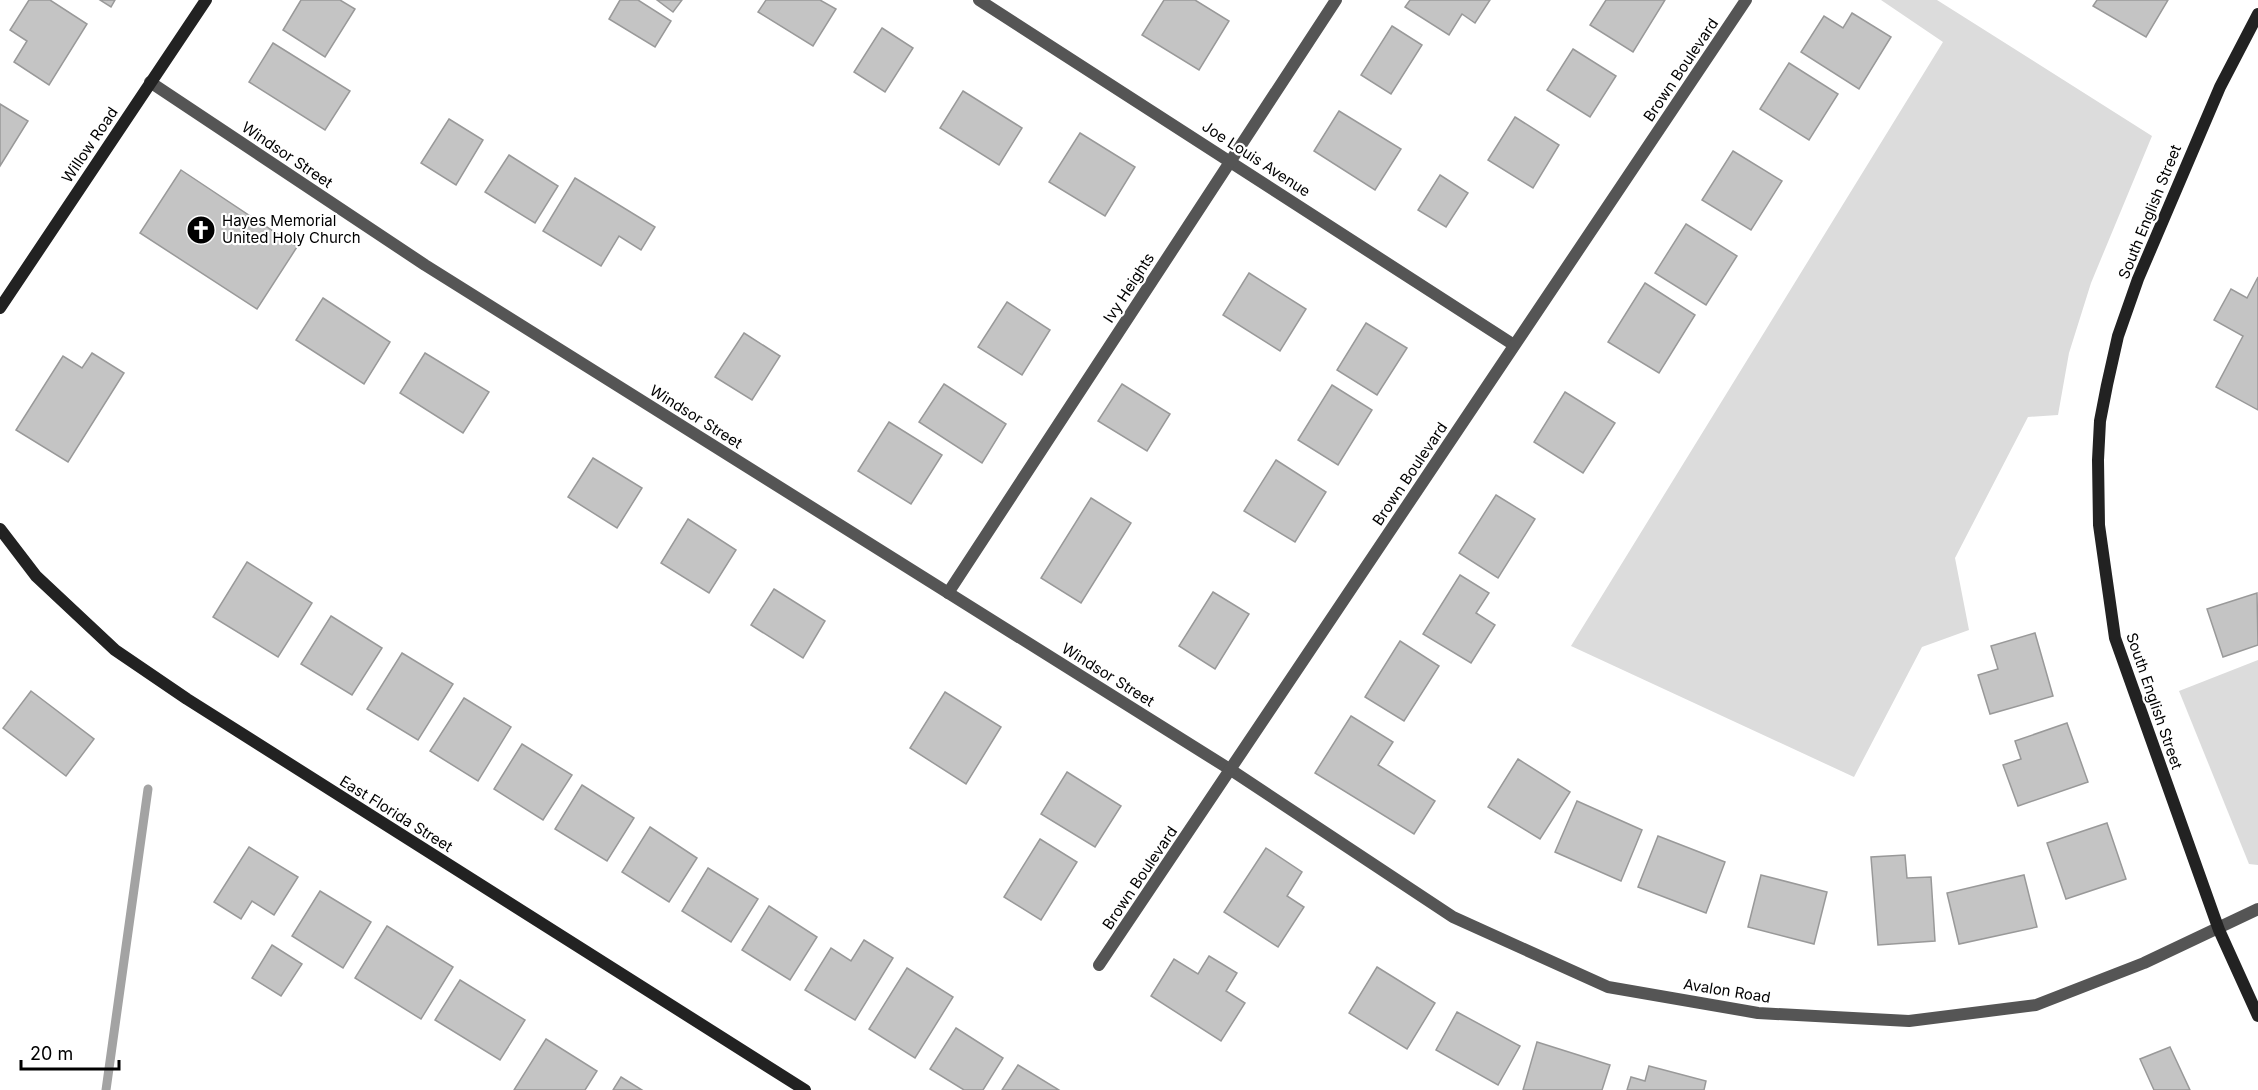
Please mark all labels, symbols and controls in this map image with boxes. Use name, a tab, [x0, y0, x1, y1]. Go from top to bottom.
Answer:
street label: Brown Boulevard	[1639, 14, 1722, 125]
street label: Willow Road	[57, 103, 122, 186]
street label: Joe Louis Avenue	[1199, 116, 1314, 201]
street label: Windsor Street	[238, 117, 336, 192]
street label: South English Street	[2114, 142, 2185, 282]
place label: Hayes Memorial United Holy Church	[222, 211, 361, 247]
church icon: Hayes Memorial United Holy Church	[185, 214, 217, 246]
street label: Ivy Heights	[1099, 249, 1158, 326]
street label: Windsor Street	[646, 381, 746, 453]
street label: Brown Boulevard	[1368, 418, 1451, 529]
street label: South English Street	[2122, 630, 2187, 772]
street label: Windsor Street	[1058, 639, 1158, 711]
street label: East Florida Street	[336, 771, 456, 856]
street label: Brown Boulevard	[1098, 822, 1181, 933]
street label: Avalon Road	[1682, 974, 1772, 1007]
scale bar	[21, 1033, 118, 1071]
text: 20 m	[30, 1043, 73, 1064]

